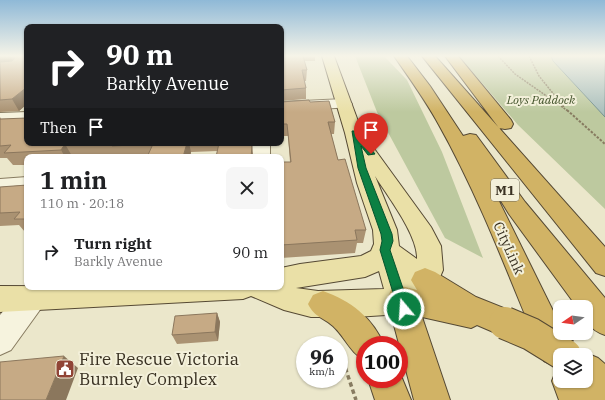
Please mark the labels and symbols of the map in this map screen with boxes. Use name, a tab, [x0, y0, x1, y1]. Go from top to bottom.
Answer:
park label: Loys Paddock	[506, 92, 576, 107]
pin	[354, 113, 388, 154]
road number: M1	[491, 179, 519, 201]
street label: CityLink	[489, 219, 529, 278]
position arrow	[383, 288, 425, 330]
north arrow	[553, 300, 593, 340]
speed limit sign: 100	[356, 336, 408, 388]
place label: Fire Rescue Victoria Burnley Complex	[79, 348, 239, 390]
public building icon: Fire Rescue Victoria Burnley Complex	[54, 358, 76, 380]

